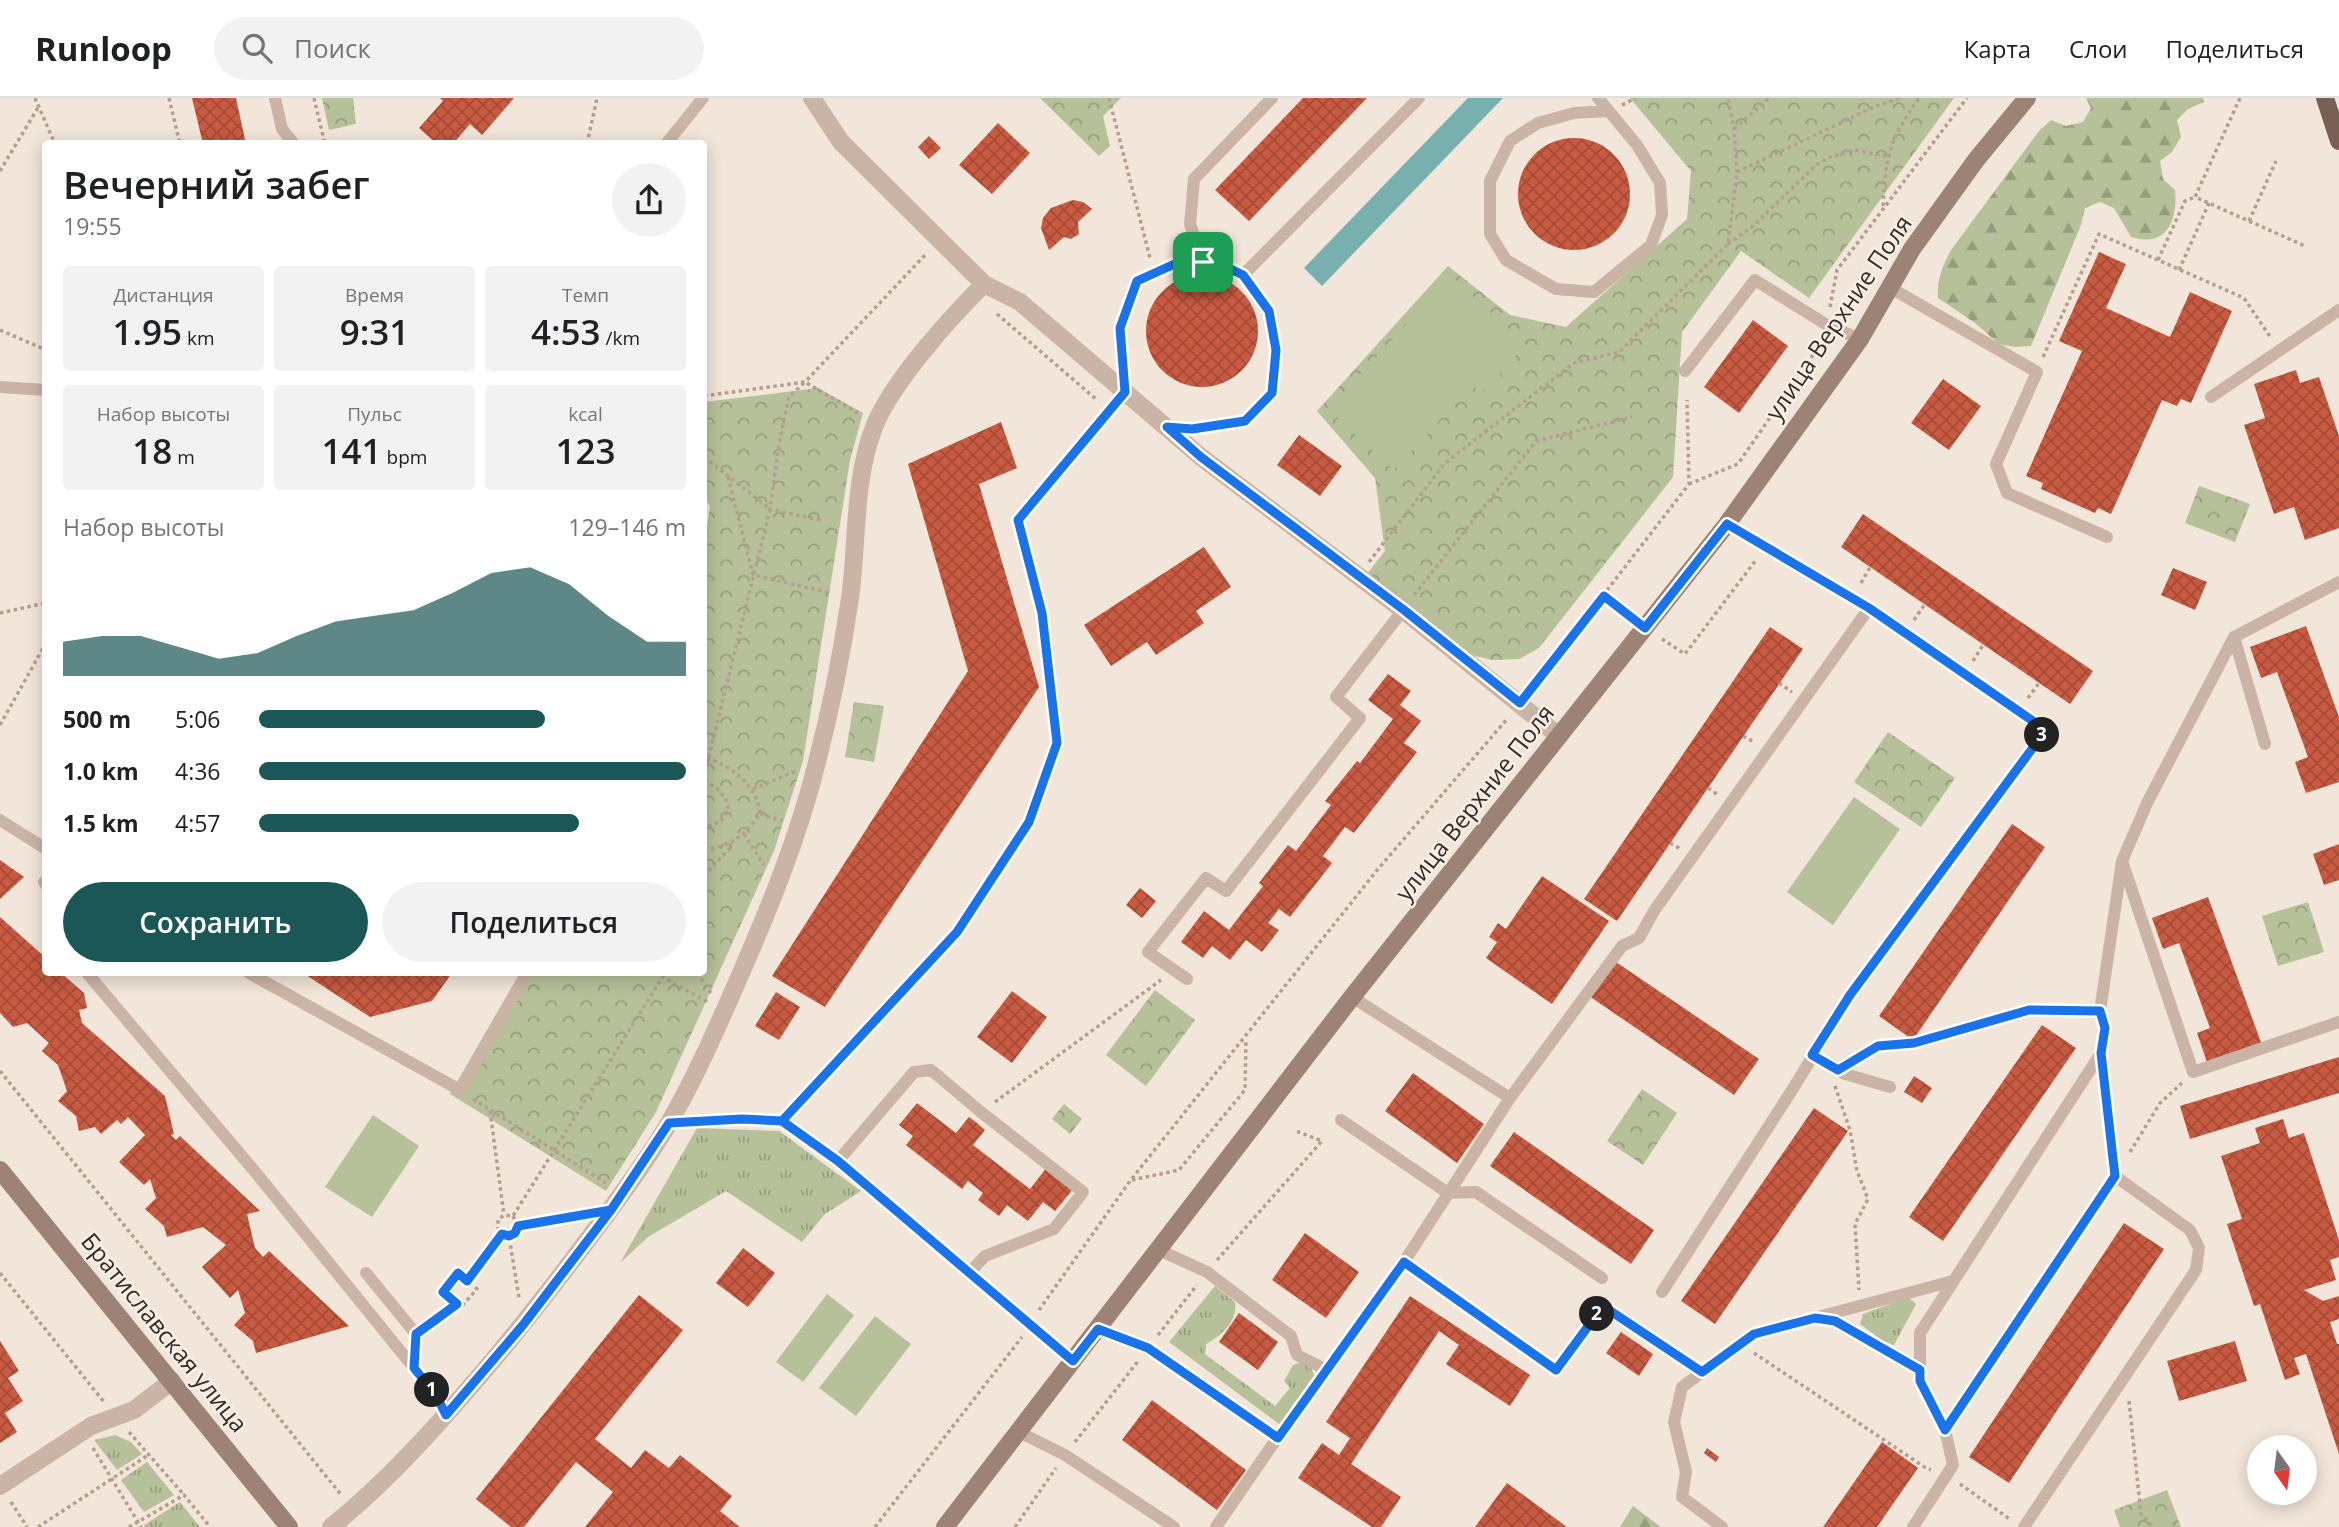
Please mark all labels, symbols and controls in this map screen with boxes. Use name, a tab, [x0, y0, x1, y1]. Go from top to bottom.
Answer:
search box	[214, 17, 704, 80]
text: Runloop	[35, 26, 172, 71]
icon: search	[238, 29, 276, 67]
text: Поиск	[294, 30, 371, 66]
text: Карта	[1964, 32, 2031, 65]
text: Слои	[2069, 32, 2128, 65]
text: Поделиться	[2166, 32, 2304, 65]
text: Вечерний забег	[63, 158, 370, 210]
button: share	[612, 163, 686, 237]
street label: улица Верхние Поля	[1757, 208, 1919, 426]
text: 19:55	[63, 210, 122, 242]
pin	[1173, 232, 1233, 292]
icon: arrive	[1184, 243, 1222, 281]
text: Дистанция	[113, 282, 214, 308]
text: Время	[345, 282, 404, 308]
text: Темп	[562, 282, 609, 308]
text: 1.95	[112, 308, 182, 355]
text: 9:31	[340, 308, 409, 355]
text: 4:53	[531, 308, 601, 355]
text: km	[182, 325, 215, 351]
text: /km	[601, 325, 640, 351]
text: Набор высоты	[97, 401, 230, 427]
text: Пульс	[347, 401, 402, 427]
text: kcal	[568, 401, 603, 427]
text: 18	[132, 427, 172, 474]
text: 141	[322, 427, 382, 474]
text: 123	[555, 427, 616, 474]
text: m	[172, 444, 195, 470]
text: bpm	[382, 444, 427, 470]
text: Набор высоты	[63, 511, 225, 543]
text: 129–146 m	[568, 511, 686, 543]
street label: улица Верхние Поля	[1387, 697, 1561, 907]
text: 500 m	[63, 703, 131, 735]
text: 5:06	[175, 703, 221, 735]
pin: 3	[2024, 718, 2060, 752]
text: 3	[2036, 721, 2047, 747]
text: 1.0 km	[63, 755, 139, 787]
text: 4:36	[175, 755, 221, 787]
text: 1.5 km	[63, 807, 139, 839]
text: 4:57	[175, 807, 221, 839]
button: Сохранить	[63, 882, 368, 962]
button: Поделиться	[382, 882, 686, 962]
street label: Братиславская улица	[74, 1225, 256, 1439]
pin: 2	[1580, 1296, 1614, 1332]
text: 2	[1591, 1300, 1602, 1326]
pin: 1	[414, 1372, 450, 1408]
text: 1	[426, 1376, 437, 1402]
north arrow	[2247, 1435, 2317, 1505]
map controls	[2247, 1435, 2317, 1505]

